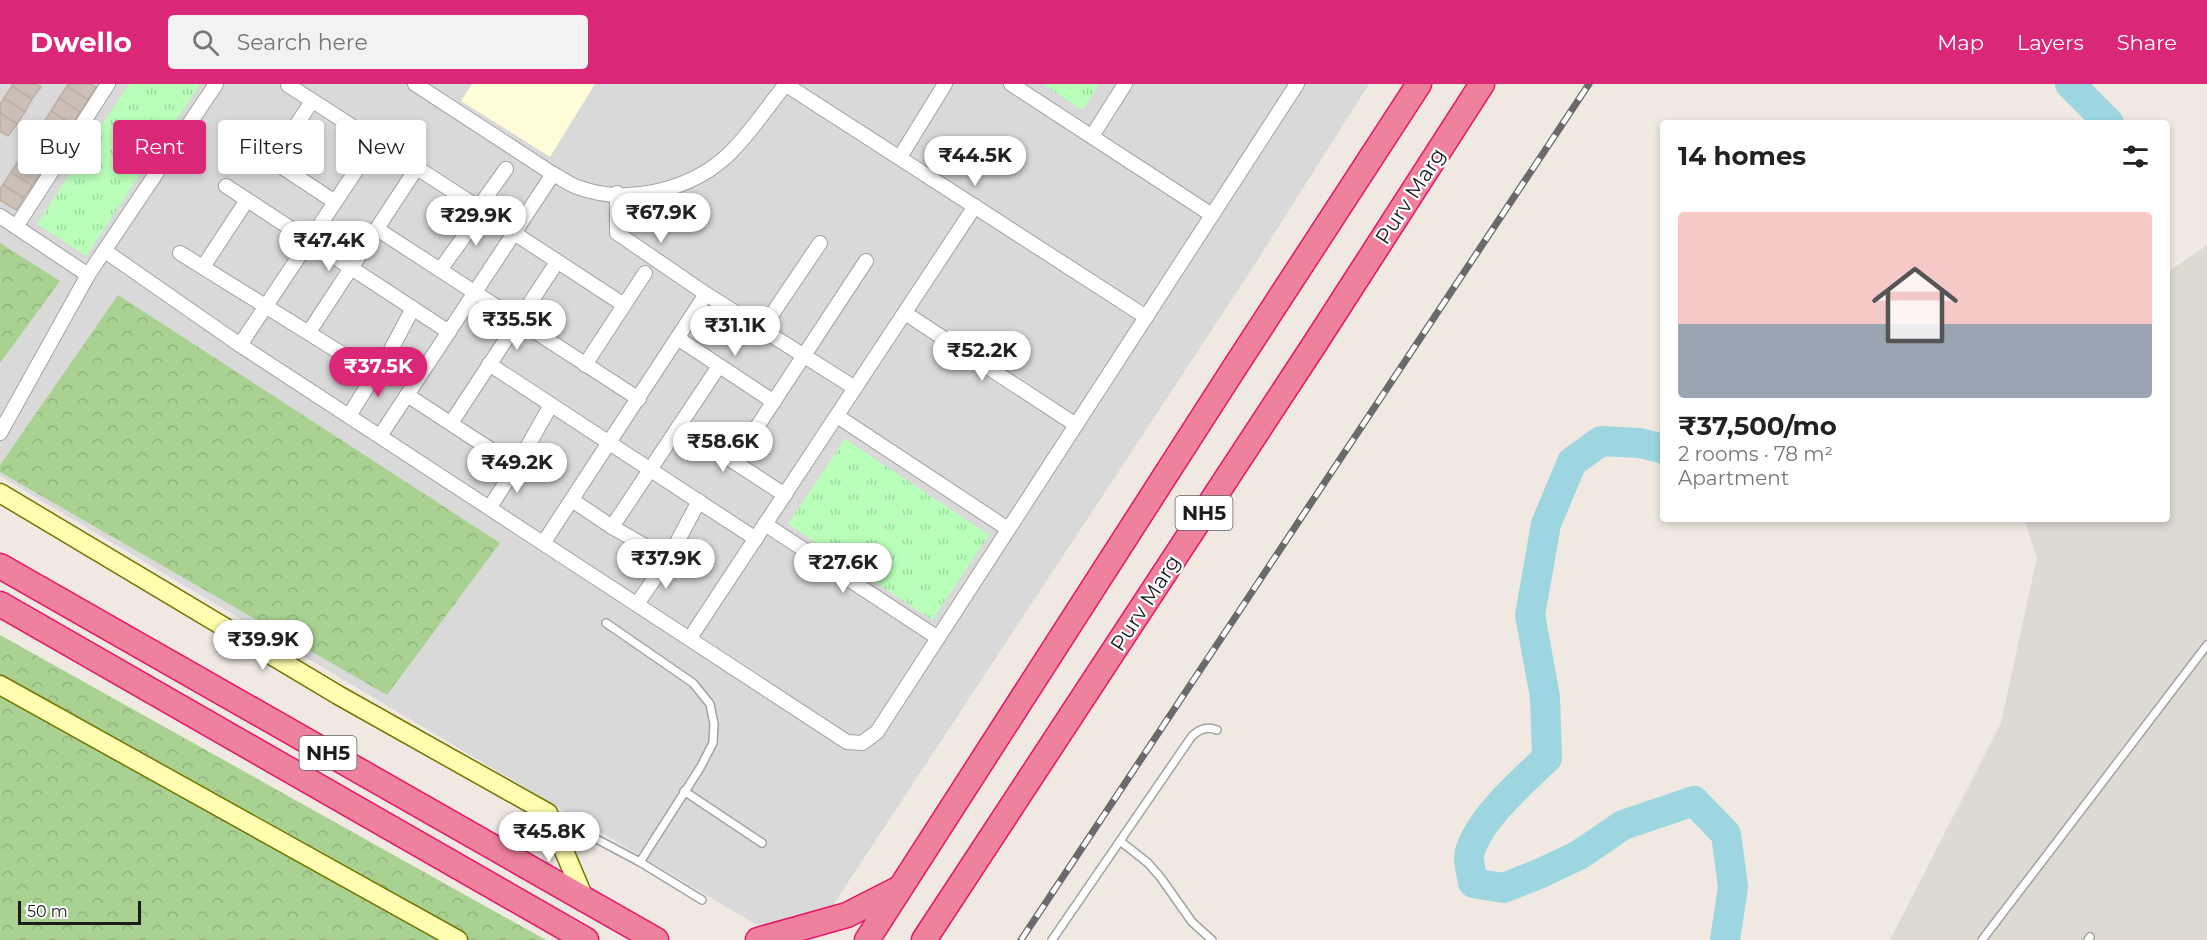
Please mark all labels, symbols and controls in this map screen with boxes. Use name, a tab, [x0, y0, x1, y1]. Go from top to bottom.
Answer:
search box	[168, 15, 588, 69]
text: Dwello	[30, 25, 132, 59]
icon: search	[189, 26, 222, 59]
text: Search here	[237, 29, 368, 56]
text: Map	[1937, 30, 1984, 55]
text: Layers	[2017, 30, 2084, 55]
text: Share	[2117, 30, 2177, 55]
chip: Buy	[18, 120, 101, 174]
chip: Rent	[113, 120, 206, 174]
chip: Filters	[218, 120, 324, 174]
chip: New	[336, 120, 426, 174]
pin: ₹44.5K	[926, 136, 1024, 187]
text: 14 homes	[1678, 140, 1806, 172]
icon: filters	[2119, 140, 2152, 173]
text: ₹44.5K	[938, 143, 1012, 167]
street label: Purv Marg	[1370, 143, 1450, 249]
pin: ₹67.9K	[612, 193, 710, 244]
pin: ₹29.9K	[427, 196, 525, 247]
text: ₹67.9K	[626, 200, 696, 224]
text: ₹29.9K	[440, 203, 512, 227]
pin: ₹47.4K	[280, 221, 378, 272]
text: ₹47.4K	[293, 228, 365, 252]
icon: home	[1861, 251, 1969, 359]
pin: ₹35.5K	[468, 300, 566, 351]
pin: ₹31.1K	[686, 306, 784, 357]
text: ₹35.5K	[482, 307, 552, 331]
text: ₹31.1K	[704, 313, 766, 337]
pin: ₹52.2K	[933, 331, 1031, 382]
text: ₹52.2K	[947, 338, 1017, 362]
pin: ₹37.5K	[329, 347, 427, 398]
text: ₹37.5K	[343, 354, 413, 378]
text: ₹37,500/mo	[1678, 410, 1837, 442]
pin: ₹58.6K	[674, 422, 772, 473]
text: ₹58.6K	[687, 429, 759, 453]
text: 2 rooms · 78 m²	[1678, 442, 1833, 466]
pin: ₹49.2K	[468, 443, 566, 494]
text: ₹49.2K	[481, 450, 553, 474]
text: Apartment	[1678, 466, 1789, 490]
road number: NH5	[1176, 496, 1232, 530]
pin: ₹37.9K	[617, 539, 715, 590]
pin: ₹27.6K	[794, 543, 892, 594]
text: ₹37.9K	[631, 546, 701, 570]
text: ₹27.6K	[808, 550, 878, 574]
street label: Purv Marg	[1105, 550, 1185, 656]
pin: ₹39.9K	[214, 620, 312, 671]
text: ₹39.9K	[227, 627, 299, 651]
road number: NH5	[300, 736, 356, 770]
pin: ₹45.8K	[500, 812, 598, 863]
text: ₹45.8K	[513, 819, 585, 843]
scale bar	[18, 898, 141, 926]
text: 50 m	[27, 902, 68, 921]

